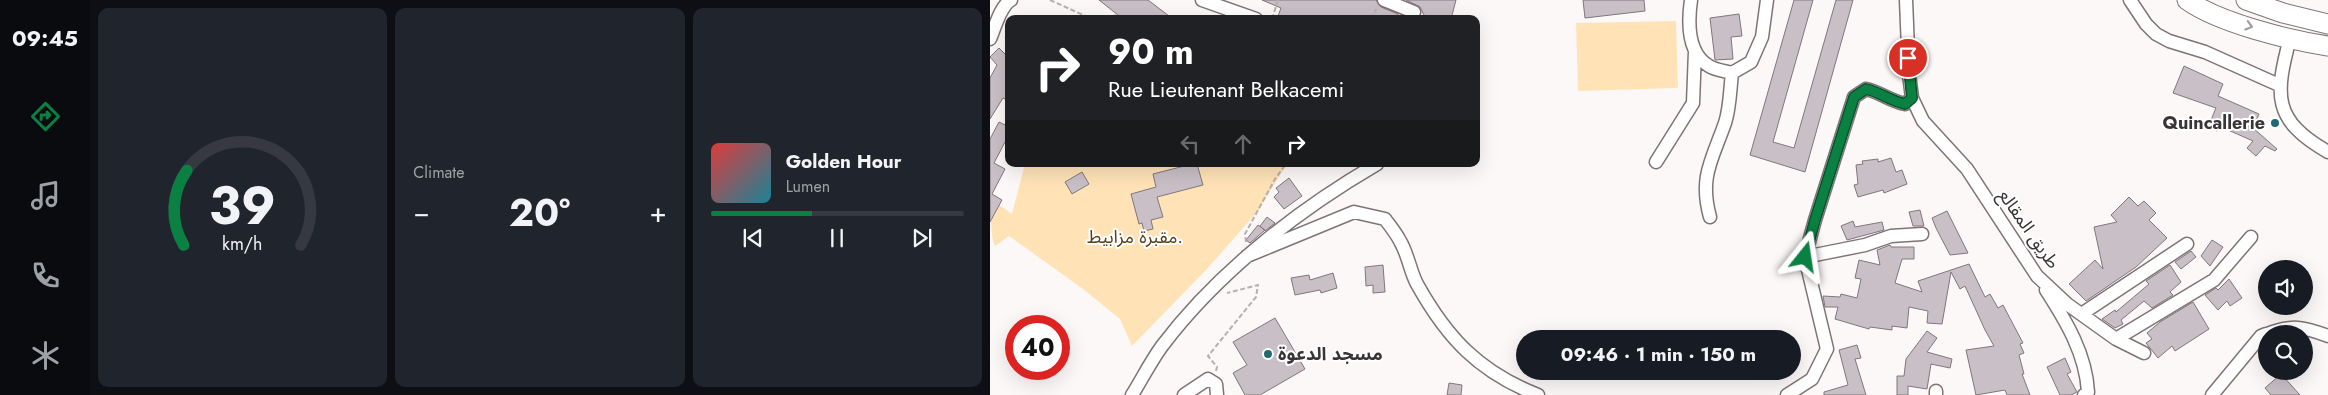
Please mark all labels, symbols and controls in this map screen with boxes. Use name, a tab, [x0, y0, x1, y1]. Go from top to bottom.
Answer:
one-way arrow	[2244, 21, 2253, 31]
text: 09:45	[12, 22, 78, 54]
text: 90 m	[1108, 27, 1194, 77]
icon: right	[1025, 35, 1090, 100]
pin	[1887, 37, 1929, 79]
icon: arrive	[1894, 44, 1922, 72]
text: Rue Lieutenant Belkacemi	[1108, 73, 1344, 105]
icon: directions	[28, 99, 63, 134]
place label: Quincallerie	[2162, 110, 2265, 136]
marker: Quincallerie	[2269, 117, 2281, 129]
icon: left	[1176, 130, 1204, 158]
icon: ahead	[1229, 130, 1257, 158]
icon: right	[1282, 130, 1310, 158]
text: Golden Hour	[786, 148, 902, 175]
text: Climate	[413, 161, 464, 184]
text: 39	[209, 168, 276, 244]
text: Lumen	[786, 175, 830, 198]
icon: music	[28, 178, 63, 213]
street label: طريق المقالع	[1991, 184, 2066, 275]
text: 20°	[509, 185, 570, 240]
text: −	[413, 192, 430, 233]
text: +	[649, 192, 667, 233]
icon: previous	[739, 224, 767, 252]
icon: pause	[823, 224, 851, 252]
icon: next	[908, 224, 936, 252]
park label: مقبرة مزابيط.	[1087, 224, 1183, 250]
position arrow	[1778, 230, 1830, 282]
text: km/h	[222, 231, 263, 257]
icon: phone	[28, 258, 63, 293]
map controls	[2258, 260, 2313, 380]
button: sound	[2258, 260, 2313, 315]
speed limit sign: 40	[1005, 315, 1070, 380]
button: search	[2258, 325, 2313, 380]
icon: climate	[28, 338, 63, 373]
place label: مسجد الدعوة	[1278, 341, 1383, 367]
text: 09:46 · 1 min · 150 m	[1561, 341, 1756, 368]
marker: مسجد الدعوة	[1262, 348, 1274, 360]

